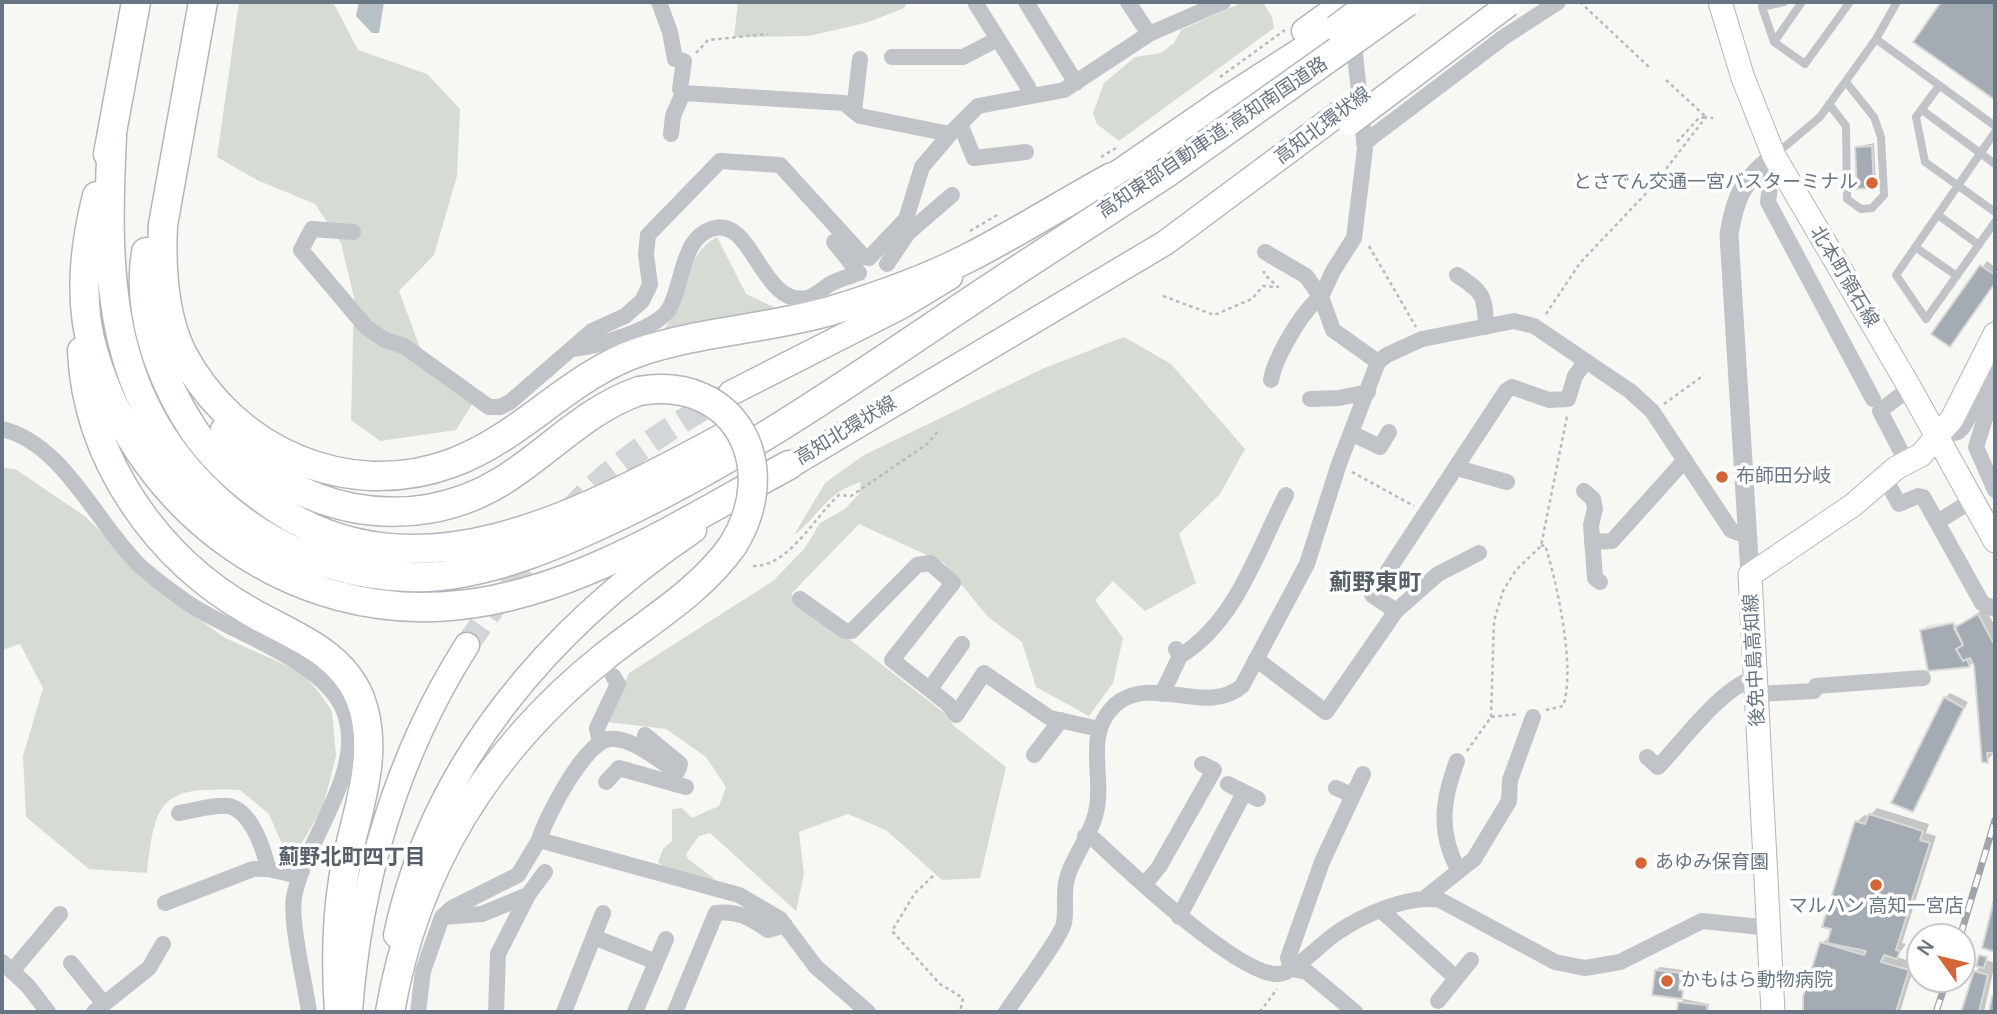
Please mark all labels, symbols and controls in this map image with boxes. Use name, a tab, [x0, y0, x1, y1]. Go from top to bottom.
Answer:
street label: 高知東部自動車道;高知南国道路	[1094, 53, 1332, 223]
street label: 高知北環状線	[1271, 83, 1375, 169]
place label: とさでん交通一宮バスターミナル	[1573, 172, 1858, 194]
marker: とさでん交通一宮バスターミナル	[1864, 175, 1880, 191]
street label: 北本町領石線	[1805, 222, 1883, 332]
street label: 高知北環状線	[791, 392, 901, 470]
place label: 布師田分岐	[1736, 466, 1831, 488]
marker: 布師田分岐	[1714, 469, 1730, 485]
district label: 薊野東町	[1329, 570, 1421, 598]
street label: 後免中島高知線	[1740, 593, 1770, 727]
district label: 薊野北町四丁目	[279, 845, 425, 871]
place label: あゆみ保育園	[1655, 852, 1769, 874]
marker: あゆみ保育園	[1633, 855, 1649, 871]
marker: マルハン 高知一宮店	[1868, 877, 1884, 893]
place label: マルハン 高知一宮店	[1789, 896, 1963, 918]
north arrow	[1906, 923, 1976, 993]
text: N	[1911, 934, 1940, 960]
place label: かもはら動物病院	[1681, 970, 1833, 992]
marker: かもはら動物病院	[1659, 973, 1675, 989]

